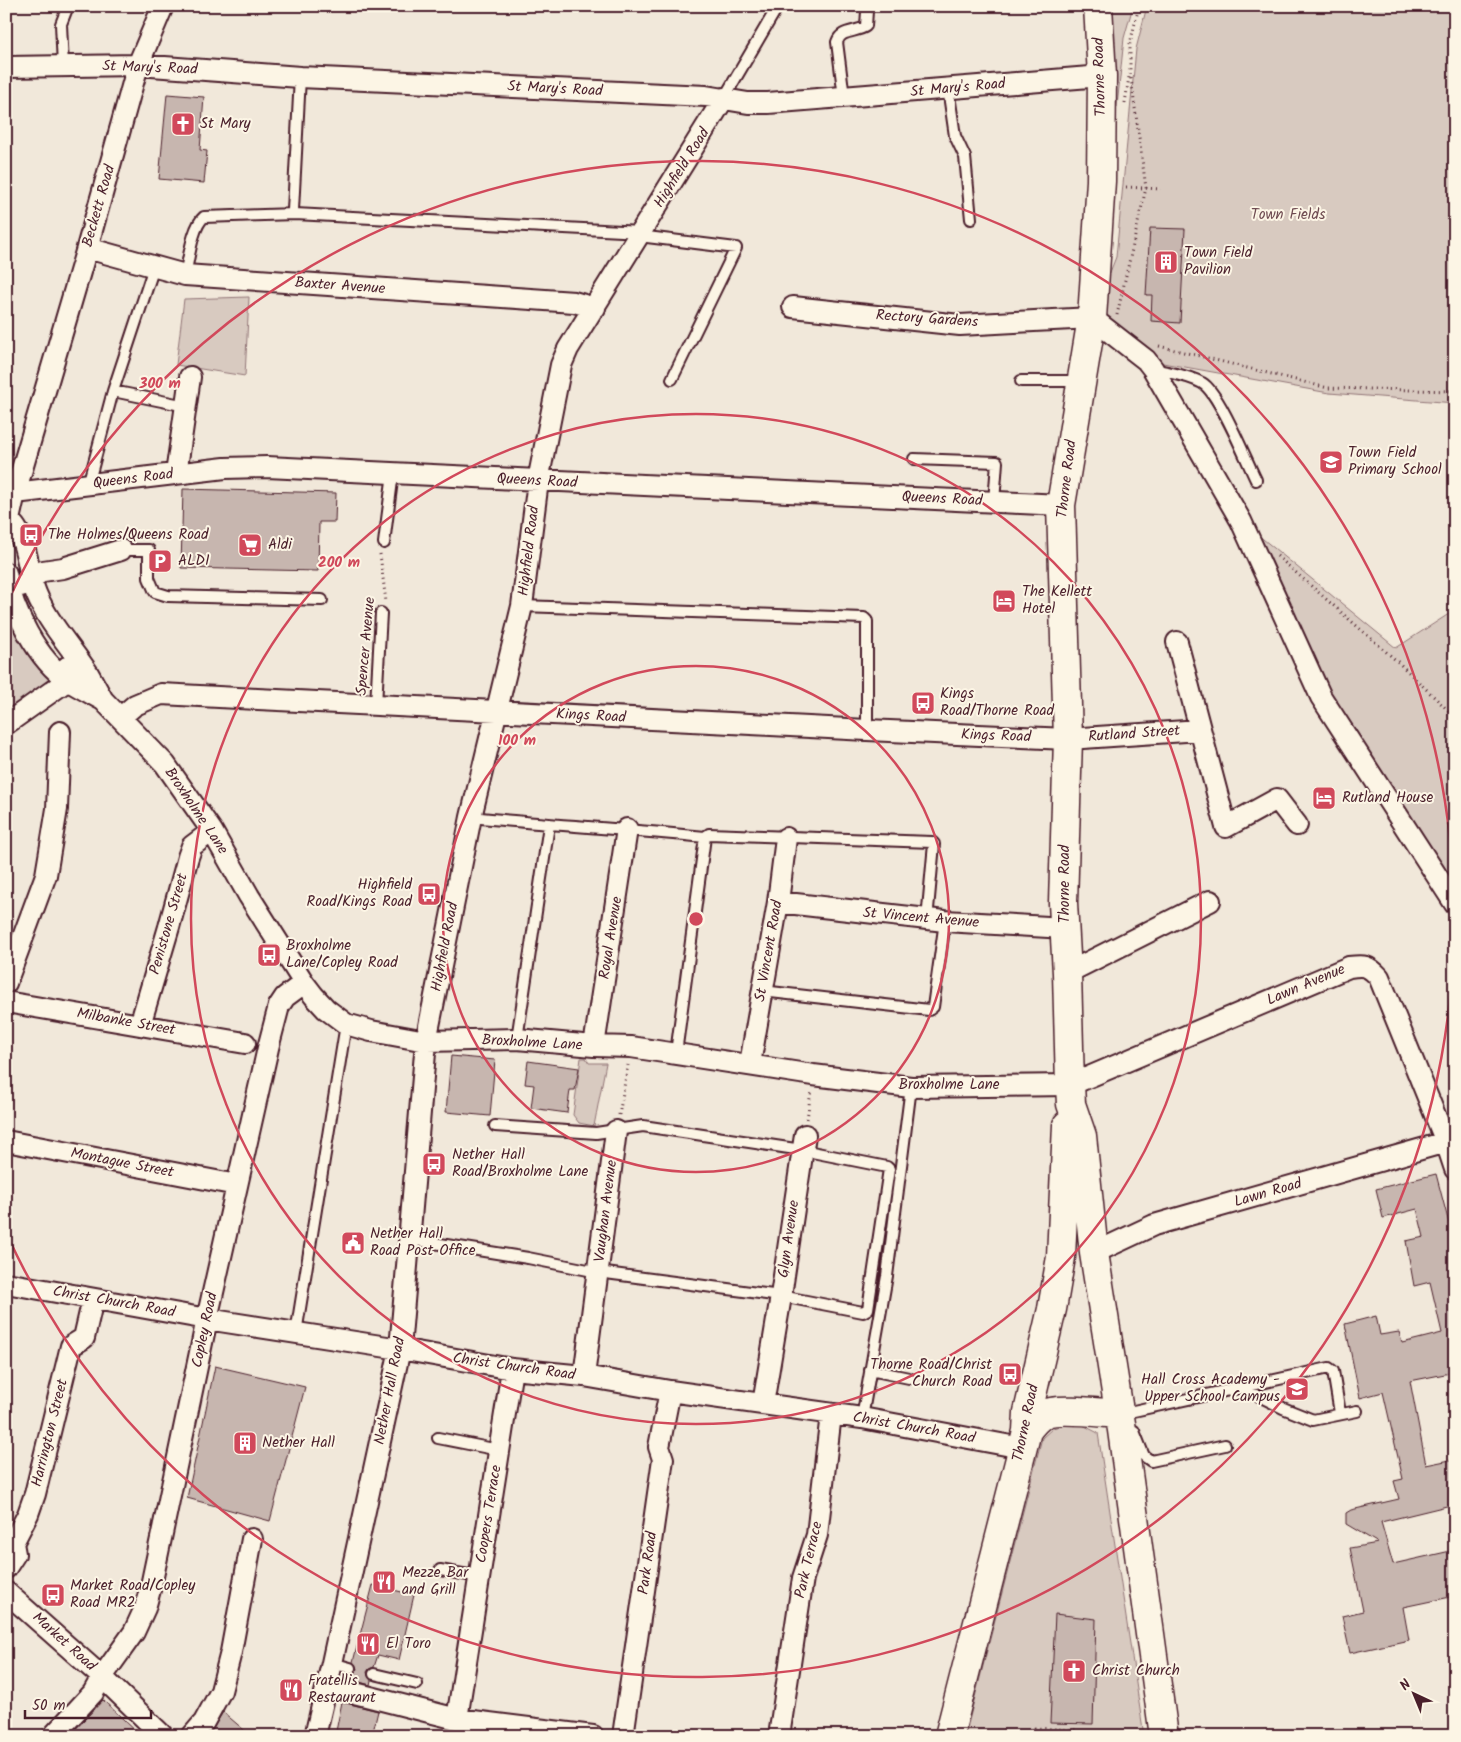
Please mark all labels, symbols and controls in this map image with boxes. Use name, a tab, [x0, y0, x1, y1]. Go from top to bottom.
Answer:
street label: Thorne Road	[1087, 37, 1113, 117]
street label: St Mary's Road	[102, 54, 199, 82]
street label: St Mary's Road	[909, 72, 1007, 104]
street label: St Mary's Road	[507, 75, 604, 104]
church icon: St Mary	[170, 111, 196, 137]
place label: St Mary	[200, 112, 252, 136]
street label: Highfield Road	[648, 123, 716, 213]
street label: Beckett Road	[76, 162, 122, 250]
park label: Town Fields	[1251, 203, 1326, 227]
place label: Town Field Pavilion	[1184, 241, 1253, 282]
building icon: Town Field Pavilion	[1153, 249, 1179, 275]
street label: Baxter Avenue	[294, 271, 386, 301]
street label: Rectory Gardens	[875, 303, 980, 335]
text: 300 m	[138, 372, 181, 396]
street label: Thorne Road	[1050, 438, 1084, 520]
place label: Town Field Primary School	[1348, 441, 1442, 482]
school or university icon: Town Field Primary School	[1318, 449, 1344, 475]
street label: Queens Road	[91, 462, 175, 496]
street label: Queens Road	[496, 467, 578, 495]
street label: Queens Road	[901, 485, 983, 513]
street label: Highfield Road	[512, 504, 546, 597]
bus stop icon: The Holmes/Queens Road	[18, 522, 44, 548]
place label: The Holmes/Queens Road	[48, 523, 209, 547]
supermarket icon: Aldi	[237, 532, 263, 558]
place label: Aldi	[268, 533, 293, 557]
parking icon: ALDI	[147, 548, 173, 574]
place label: ALDI	[178, 549, 210, 573]
text: 200 m	[318, 551, 360, 575]
place label: The Kellett Hotel	[1022, 580, 1092, 621]
hotel icon: The Kellett Hotel	[991, 588, 1017, 614]
street label: Spencer Avenue	[350, 596, 382, 696]
place label: Kings Road/Thorne Road	[940, 682, 1055, 723]
bus stop icon: Kings Road/Thorne Road	[910, 690, 936, 716]
street label: Kings Road	[555, 702, 627, 730]
street label: Rutland Street	[1087, 719, 1181, 749]
street label: Kings Road	[961, 723, 1032, 749]
text: 100 m	[498, 729, 536, 753]
street label: Broxholme Lane	[158, 762, 234, 860]
hotel icon: Rutland House	[1311, 785, 1337, 811]
place label: Rutland House	[1342, 786, 1433, 810]
street label: Thorne Road	[1053, 844, 1077, 923]
street label: Penistone Street	[143, 870, 195, 977]
place label: Highfield Road/Kings Road	[307, 873, 413, 914]
bus stop icon: Highfield Road/Kings Road	[416, 881, 442, 907]
street label: Royal Avenue	[593, 895, 629, 981]
street label: St Vincent Road	[748, 898, 790, 1004]
street label: Highfield Road	[425, 900, 466, 994]
street label: St Vincent Avenue	[862, 901, 980, 935]
centre of rings	[687, 910, 705, 928]
place label: Broxholme Lane/Copley Road	[286, 934, 398, 975]
bus stop icon: Broxholme Lane/Copley Road	[256, 942, 282, 968]
street label: Lawn Avenue	[1263, 958, 1349, 1012]
street label: Milbanke Street	[75, 1002, 177, 1043]
street label: Broxholme Lane	[481, 1028, 583, 1058]
street label: Broxholme Lane	[899, 1073, 1000, 1097]
street label: Montague Street	[68, 1141, 176, 1185]
place label: Nether Hall Road/Broxholme Lane	[452, 1143, 589, 1184]
bus stop icon: Nether Hall Road/Broxholme Lane	[421, 1151, 447, 1177]
street label: Vaughan Avenue	[588, 1158, 624, 1263]
street label: Lawn Road	[1231, 1172, 1305, 1214]
street label: Glyn Avenue	[772, 1198, 806, 1279]
place label: Nether Hall Road Post Office	[370, 1222, 476, 1263]
public building icon: Nether Hall Road Post Office	[340, 1230, 366, 1256]
street label: Christ Church Road	[51, 1279, 178, 1325]
street label: Copley Road	[185, 1290, 225, 1370]
street label: Nether Hall Road	[368, 1335, 412, 1447]
street label: Christ Church Road	[451, 1347, 577, 1388]
place label: Thorne Road/Christ Church Road	[870, 1353, 993, 1394]
bus stop icon: Thorne Road/Christ Church Road	[997, 1361, 1023, 1387]
place label: Hall Cross Academy - Upper School Campus	[1141, 1368, 1281, 1409]
street label: Harrington Street	[25, 1376, 75, 1489]
school or university icon: Hall Cross Academy - Upper School Campus	[1284, 1376, 1310, 1402]
street label: Thorne Road	[1006, 1382, 1046, 1464]
street label: Christ Church Road	[851, 1405, 978, 1451]
building icon: Nether Hall	[232, 1430, 258, 1456]
place label: Nether Hall	[262, 1431, 335, 1455]
street label: Coopers Terrace	[469, 1463, 509, 1565]
street label: Park Terrace	[788, 1519, 830, 1601]
street label: Park Road	[632, 1529, 664, 1596]
place label: Mezze Bar and Grill	[402, 1561, 469, 1602]
restaurant icon: Mezze Bar and Grill	[371, 1569, 397, 1595]
place label: Market Road/Copley Road MR2	[70, 1574, 196, 1615]
bus stop icon: Market Road/Copley Road MR2	[40, 1582, 66, 1608]
street label: Market Road	[26, 1606, 102, 1678]
restaurant icon: El Toro	[355, 1631, 381, 1657]
place label: El Toro	[386, 1632, 431, 1656]
church icon: Christ Church	[1061, 1658, 1087, 1684]
place label: Christ Church	[1092, 1659, 1180, 1683]
place label: Fratellis Restaurant	[308, 1669, 376, 1710]
north arrow	[1388, 1670, 1438, 1720]
text: N	[1395, 1674, 1417, 1696]
restaurant icon: Fratellis Restaurant	[278, 1677, 304, 1703]
scale bar	[25, 1687, 151, 1719]
text: 50 m	[32, 1694, 66, 1718]

